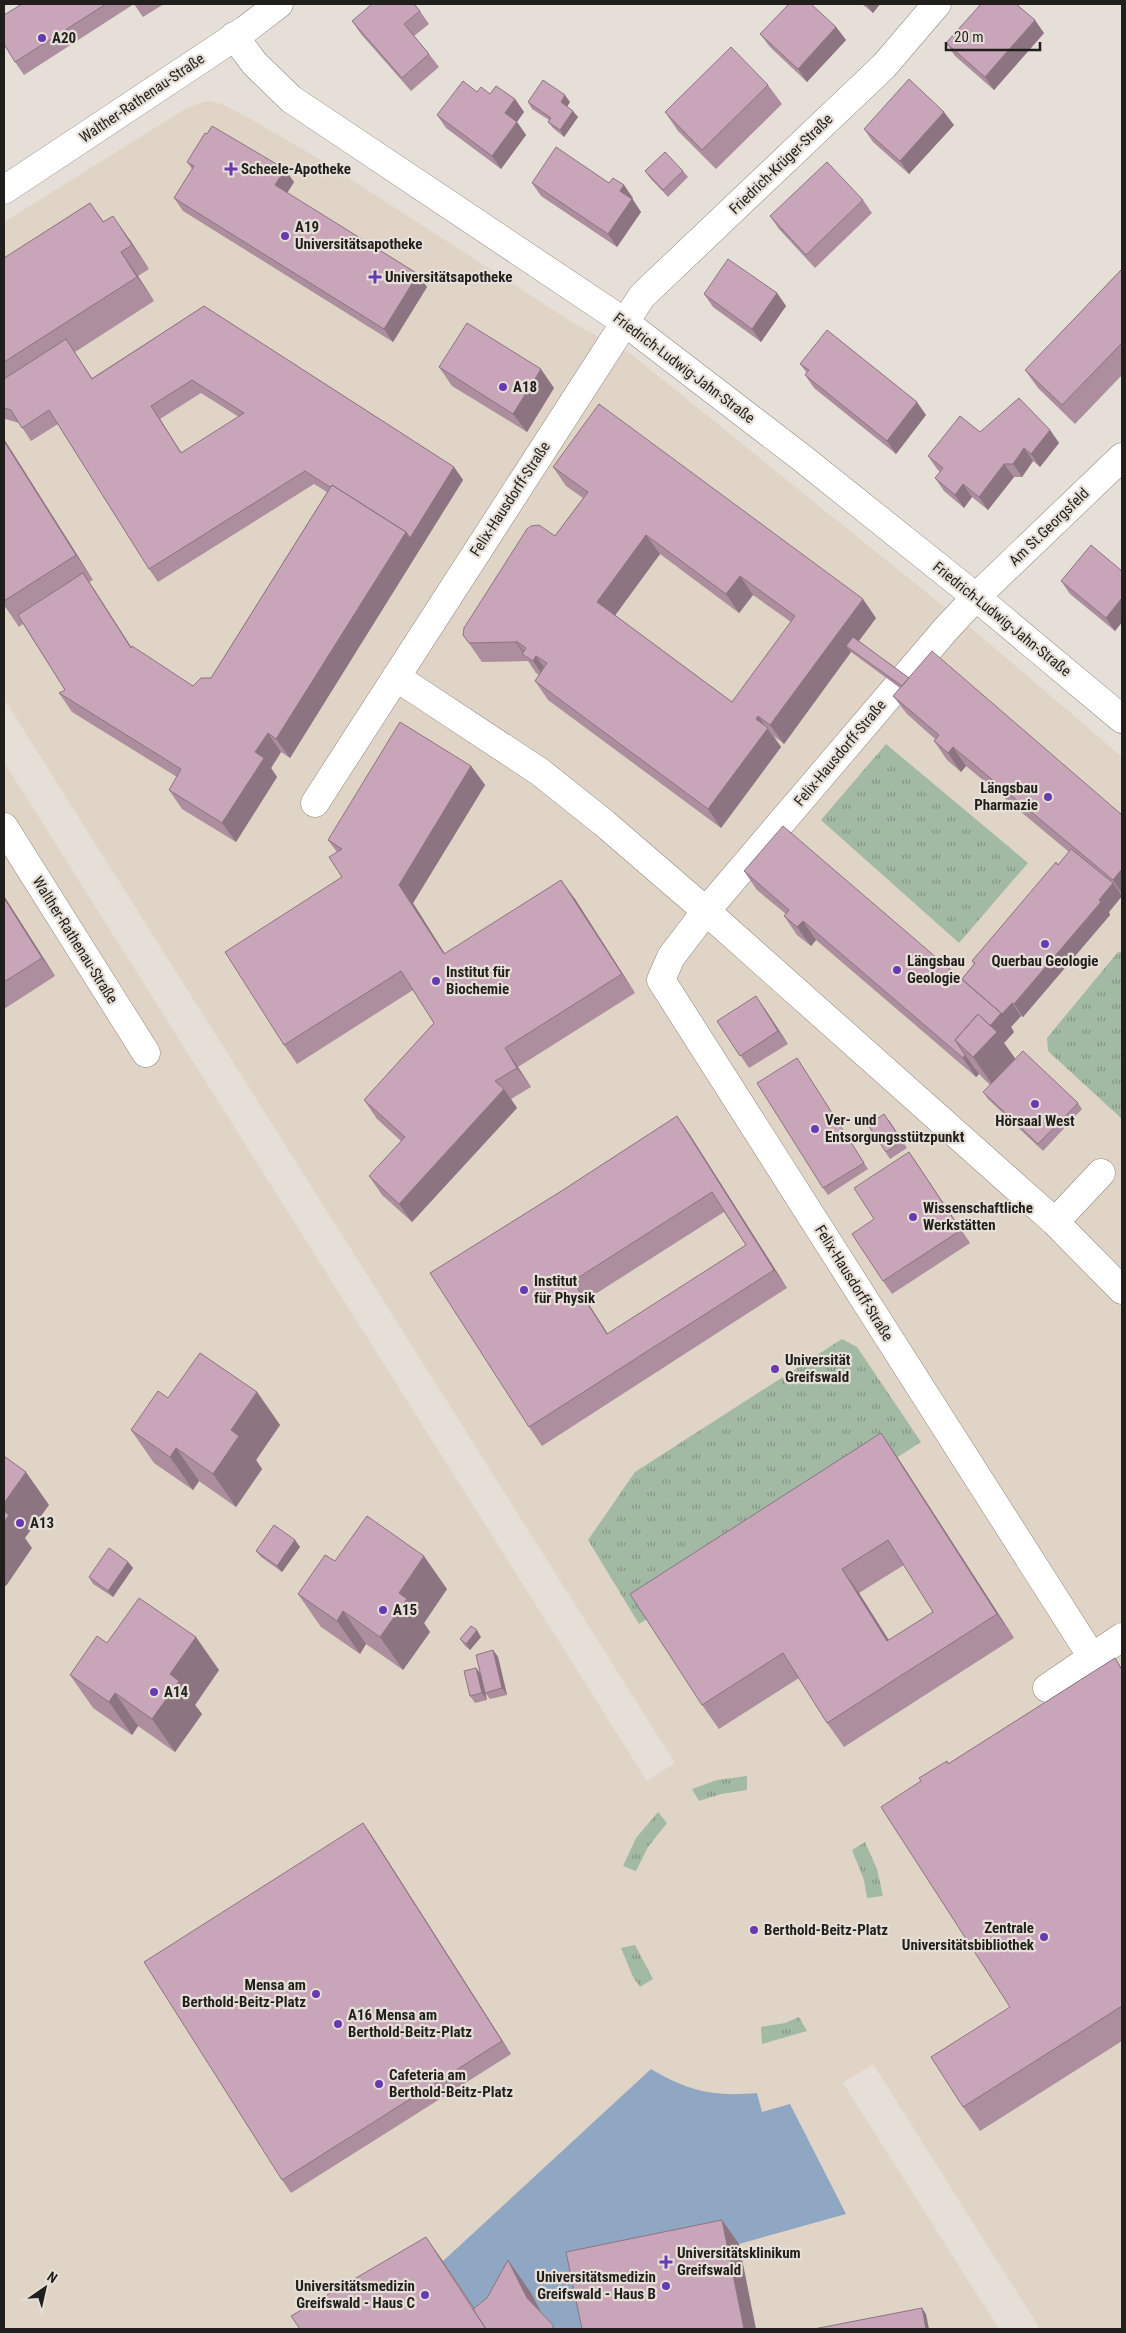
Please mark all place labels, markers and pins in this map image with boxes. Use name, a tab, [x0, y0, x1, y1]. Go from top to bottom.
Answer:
place label: A20	[52, 29, 76, 47]
marker: A20	[36, 32, 48, 44]
place label: Scheele-Apotheke	[241, 160, 351, 178]
marker: Scheele-Apotheke	[225, 163, 237, 175]
place label: A19 Universitätsapotheke	[295, 218, 423, 253]
marker: A19 Universitätsapotheke	[279, 230, 291, 242]
place label: Universitätsapotheke	[385, 268, 513, 286]
marker: Universitätsapotheke	[369, 271, 381, 283]
place label: A18	[513, 378, 537, 396]
marker: A18	[497, 381, 509, 393]
place label: Längsbau Pharmazie	[974, 779, 1038, 814]
marker: Längsbau Pharmazie	[1042, 791, 1054, 803]
marker: Querbau Geologie	[1039, 938, 1051, 950]
place label: Längsbau Geologie	[907, 952, 965, 987]
place label: Querbau Geologie	[991, 952, 1099, 970]
place label: Institut für Biochemie	[446, 963, 510, 998]
marker: Längsbau Geologie	[891, 964, 903, 976]
marker: Institut für Biochemie	[430, 975, 442, 987]
marker: Hörsaal West	[1029, 1098, 1041, 1110]
place label: Ver- und Entsorgungsstützpunkt	[825, 1111, 965, 1146]
place label: Hörsaal West	[995, 1112, 1075, 1130]
marker: Ver- und Entsorgungsstützpunkt	[809, 1123, 821, 1135]
place label: Wissenschaftliche Werkstätten	[923, 1199, 1033, 1234]
marker: Wissenschaftliche Werkstätten	[907, 1211, 919, 1223]
place label: Institut für Physik	[534, 1272, 596, 1307]
marker: Institut für Physik	[518, 1284, 530, 1296]
place label: Universität Greifswald	[785, 1351, 851, 1386]
marker: Universität Greifswald	[769, 1363, 781, 1375]
place label: A13	[30, 1514, 54, 1532]
marker: A13	[14, 1517, 26, 1529]
place label: A15	[393, 1601, 417, 1619]
marker: A15	[377, 1604, 389, 1616]
place label: A14	[164, 1683, 189, 1701]
marker: A14	[148, 1686, 160, 1698]
place label: Zentrale Universitätsbibliothek	[902, 1919, 1035, 1954]
place label: Berthold-Beitz-Platz	[764, 1921, 888, 1939]
marker: Berthold-Beitz-Platz	[748, 1924, 760, 1936]
marker: Zentrale Universitätsbibliothek	[1038, 1931, 1050, 1943]
place label: Mensa am Berthold-Beitz-Platz	[182, 1976, 306, 2011]
marker: Mensa am Berthold-Beitz-Platz	[310, 1988, 322, 2000]
place label: A16 Mensa am Berthold-Beitz-Platz	[348, 2006, 472, 2041]
marker: A16 Mensa am Berthold-Beitz-Platz	[332, 2018, 344, 2030]
place label: Cafeteria am Berthold-Beitz-Platz	[389, 2066, 513, 2101]
marker: Cafeteria am Berthold-Beitz-Platz	[373, 2078, 385, 2090]
place label: Universitätsklinikum Greifswald	[677, 2244, 801, 2279]
marker: Universitätsklinikum Greifswald	[659, 2255, 673, 2269]
place label: Universitätsmedizin Greifswald - Haus B	[536, 2268, 656, 2303]
place label: Universitätsmedizin Greifswald - Haus C	[295, 2277, 415, 2312]
marker: Universitätsmedizin Greifswald - Haus B	[660, 2280, 672, 2292]
marker: Universitätsmedizin Greifswald - Haus C	[419, 2289, 431, 2301]

